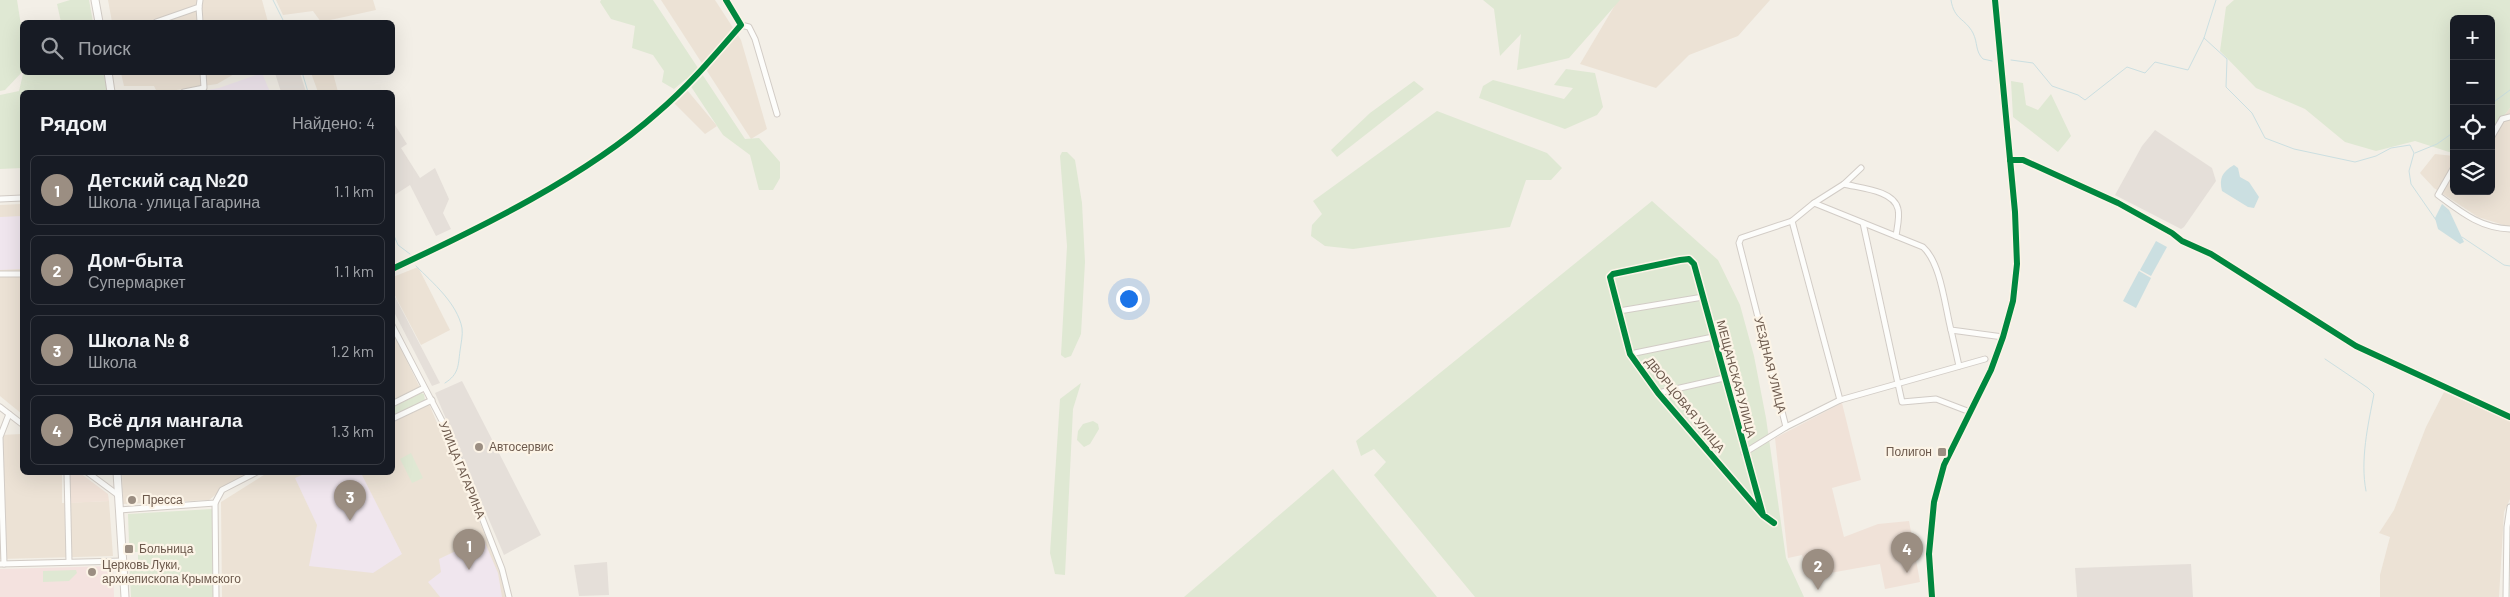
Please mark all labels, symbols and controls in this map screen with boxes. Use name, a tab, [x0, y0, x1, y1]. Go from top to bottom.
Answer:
map controls	[2450, 15, 2495, 195]
button: +	[2450, 15, 2495, 60]
search box	[20, 20, 395, 75]
icon: search	[38, 34, 66, 62]
text: Поиск	[78, 36, 131, 59]
button: −	[2450, 60, 2495, 105]
button: locate	[2450, 105, 2495, 150]
text: Рядом	[40, 110, 107, 135]
text: Найдено: 4	[292, 113, 375, 132]
button: layers	[2450, 150, 2495, 195]
text: Детский сад №20	[88, 168, 248, 191]
text: 1	[54, 181, 60, 200]
text: 1.1 km	[334, 181, 374, 200]
text: Школа · улица Гагарина	[88, 192, 260, 211]
text: Дом-быта	[88, 248, 183, 271]
text: 2	[53, 261, 61, 280]
text: 1.1 km	[334, 261, 374, 280]
text: Супермаркет	[88, 272, 186, 291]
your location	[1116, 286, 1142, 312]
street label: УЕЗДНАЯ УЛИЦА	[1751, 315, 1790, 415]
street label: МЕЩАНСКАЯ УЛИЦА	[1714, 318, 1759, 439]
text: Школа № 8	[88, 328, 189, 351]
text: 3	[53, 341, 61, 360]
text: 1.2 km	[331, 341, 374, 360]
text: Школа	[88, 352, 137, 371]
street label: ДВОРЦОВАЯ УЛИЦА	[1642, 354, 1728, 455]
text: Всё для мангала	[88, 408, 243, 431]
street label: УЛИЦА ГАГАРИНА	[436, 419, 489, 521]
text: 4	[52, 421, 62, 440]
text: 1.3 km	[331, 421, 374, 440]
text: Супермаркет	[88, 432, 186, 451]
place label: Автосервис	[489, 439, 554, 454]
marker: Автосервис	[473, 441, 485, 453]
place label: Полигон	[1886, 444, 1932, 458]
marker: Полигон	[1936, 446, 1948, 458]
pin: 3	[334, 480, 366, 521]
place label: Пресса	[142, 492, 183, 507]
marker: Пресса	[126, 494, 138, 506]
pin: 1	[453, 529, 485, 570]
pin: 4	[1891, 532, 1923, 573]
place label: Больница	[139, 541, 194, 556]
marker: Больница	[123, 543, 135, 555]
pin: 2	[1802, 549, 1834, 590]
place label: Церковь Луки, архиепископа Крымского	[102, 557, 241, 586]
marker: Церковь Луки, архиепископа Крымского	[86, 566, 98, 578]

